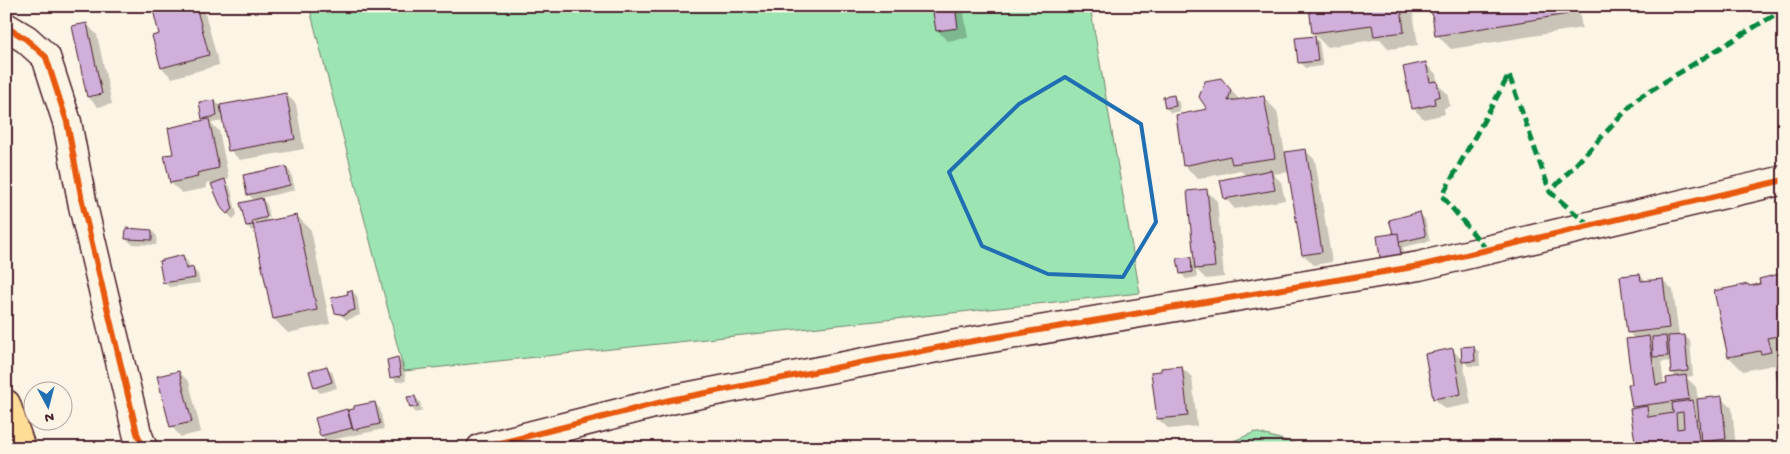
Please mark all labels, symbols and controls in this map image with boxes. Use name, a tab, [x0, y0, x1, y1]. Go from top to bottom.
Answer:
north arrow	[22, 382, 72, 432]
text: N	[44, 407, 55, 425]

